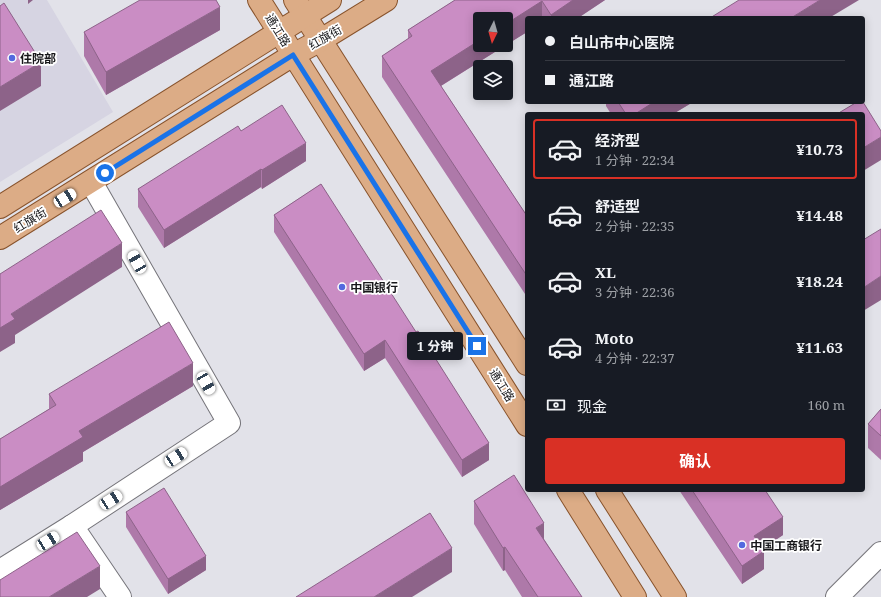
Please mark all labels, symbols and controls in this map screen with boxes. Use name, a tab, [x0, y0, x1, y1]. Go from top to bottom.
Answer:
street label: 通江路	[261, 10, 295, 50]
north arrow	[473, 12, 513, 52]
map controls	[473, 12, 513, 100]
street label: 红旗街	[305, 21, 345, 53]
text: 白山市中心医院	[569, 32, 674, 52]
place label: 住院部	[20, 50, 56, 67]
marker: 住院部	[7, 53, 17, 63]
button: layers	[473, 60, 513, 100]
text: 通江路	[569, 70, 614, 90]
text: 经济型	[595, 130, 640, 150]
icon: car	[547, 131, 583, 167]
text: ¥10.73	[796, 139, 843, 159]
text: 1 分钟 · 22:34	[595, 151, 674, 169]
route start	[96, 164, 114, 182]
car	[52, 187, 78, 209]
text: 舒适型	[595, 196, 640, 216]
icon: car	[547, 197, 583, 233]
street label: 红旗街	[10, 203, 50, 237]
text: ¥14.48	[796, 205, 843, 225]
text: 2 分钟 · 22:35	[595, 217, 674, 235]
car	[126, 249, 148, 275]
text: XL	[595, 262, 616, 282]
icon: car	[547, 263, 583, 299]
text: ¥18.24	[796, 271, 843, 291]
place label: 中国银行	[350, 279, 398, 296]
marker: 中国银行	[337, 282, 347, 292]
text: 3 分钟 · 22:36	[595, 283, 674, 301]
text: Moto	[595, 328, 634, 348]
icon: car	[547, 329, 583, 365]
callout: 1 分钟	[407, 332, 463, 360]
text: 1 分钟	[417, 337, 453, 355]
route end	[468, 337, 486, 355]
text: ¥11.63	[796, 337, 843, 357]
text: 4 分钟 · 22:37	[595, 349, 674, 367]
street label: 通江路	[485, 365, 519, 405]
car	[195, 370, 217, 396]
icon: cash	[545, 394, 567, 416]
text: 现金	[577, 396, 607, 416]
text: 160 m	[808, 396, 845, 414]
button: 确认	[545, 438, 845, 484]
car	[163, 445, 189, 469]
car	[98, 488, 124, 512]
car	[35, 530, 61, 552]
place label: 中国工商银行	[750, 537, 822, 554]
marker: 中国工商银行	[737, 540, 747, 550]

